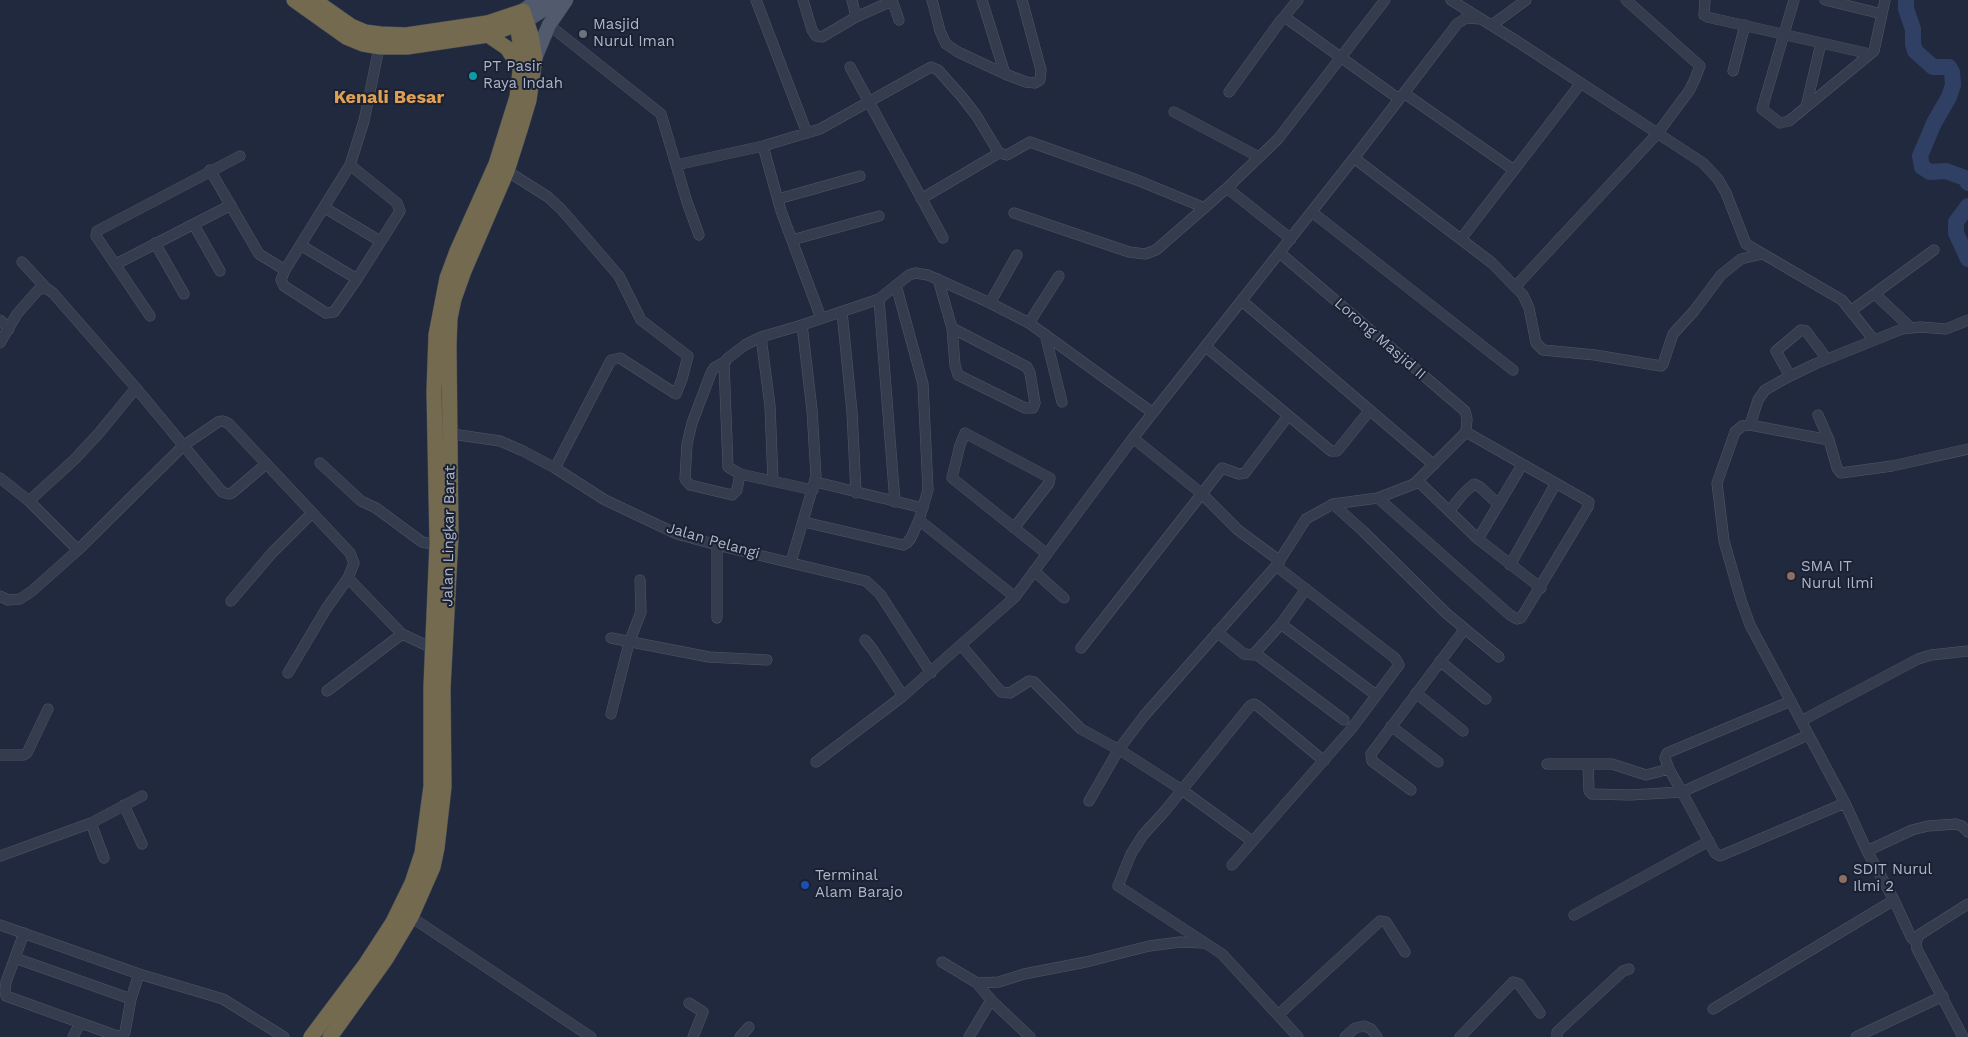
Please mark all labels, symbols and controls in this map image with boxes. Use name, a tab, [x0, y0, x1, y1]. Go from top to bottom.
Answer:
place label: Masjid Nurul Iman	[593, 16, 675, 51]
marker: Masjid Nurul Iman	[577, 28, 589, 40]
place label: PT Pasir Raya Indah	[483, 58, 563, 93]
marker: PT Pasir Raya Indah	[467, 70, 479, 82]
district label: Kenali Besar	[334, 87, 444, 109]
street label: Lorong Masjid II	[1331, 294, 1429, 384]
street label: Jalan Lingkar Barat	[439, 465, 459, 607]
street label: Jalan Pelangi	[664, 519, 762, 563]
place label: SMA IT Nurul Ilmi	[1801, 558, 1873, 593]
marker: SMA IT Nurul Ilmi	[1785, 570, 1797, 582]
place label: SDIT Nurul Ilmi 2	[1853, 861, 1932, 896]
place label: Terminal Alam Barajo	[815, 867, 903, 902]
marker: SDIT Nurul Ilmi 2	[1837, 873, 1849, 885]
marker: Terminal Alam Barajo	[799, 879, 811, 891]

